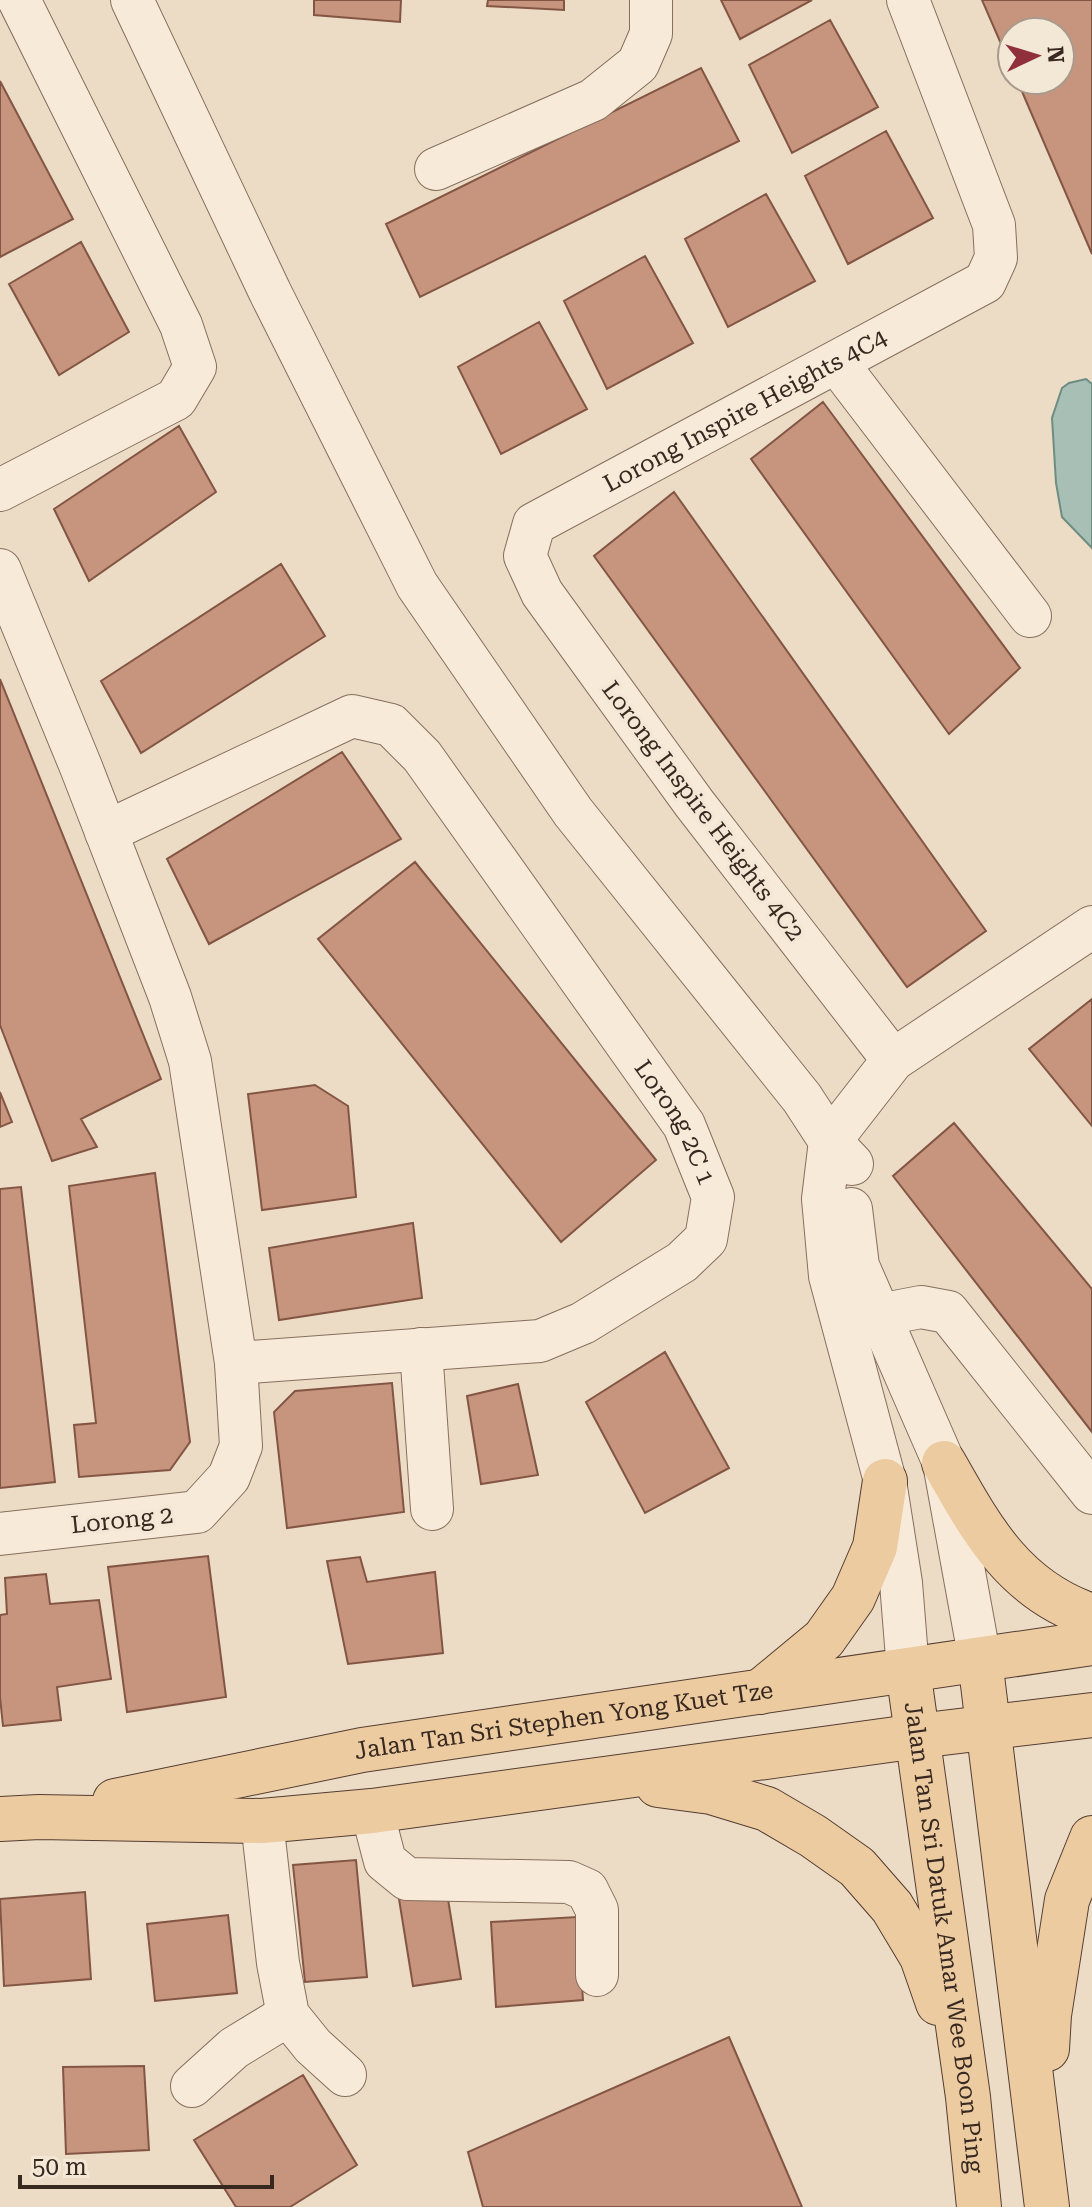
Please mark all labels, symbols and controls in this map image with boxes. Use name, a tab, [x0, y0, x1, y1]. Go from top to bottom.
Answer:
north arrow	[996, 16, 1076, 96]
text: N	[1042, 45, 1069, 64]
street label: Lorong Inspire Heights 4C4	[599, 323, 892, 498]
street label: Lorong Inspire Heights 4C2	[596, 676, 810, 946]
street label: Lorong 2C 1	[628, 1055, 721, 1189]
street label: Lorong 2	[69, 1501, 175, 1539]
street label: Jalan Tan Sri Stephen Yong Kuet Tze	[352, 1676, 775, 1765]
street label: Jalan Tan Sri Datuk Amar Wee Boon Ping	[899, 1700, 990, 2175]
scale bar	[20, 2139, 272, 2189]
text: 50 m	[32, 2153, 87, 2181]

